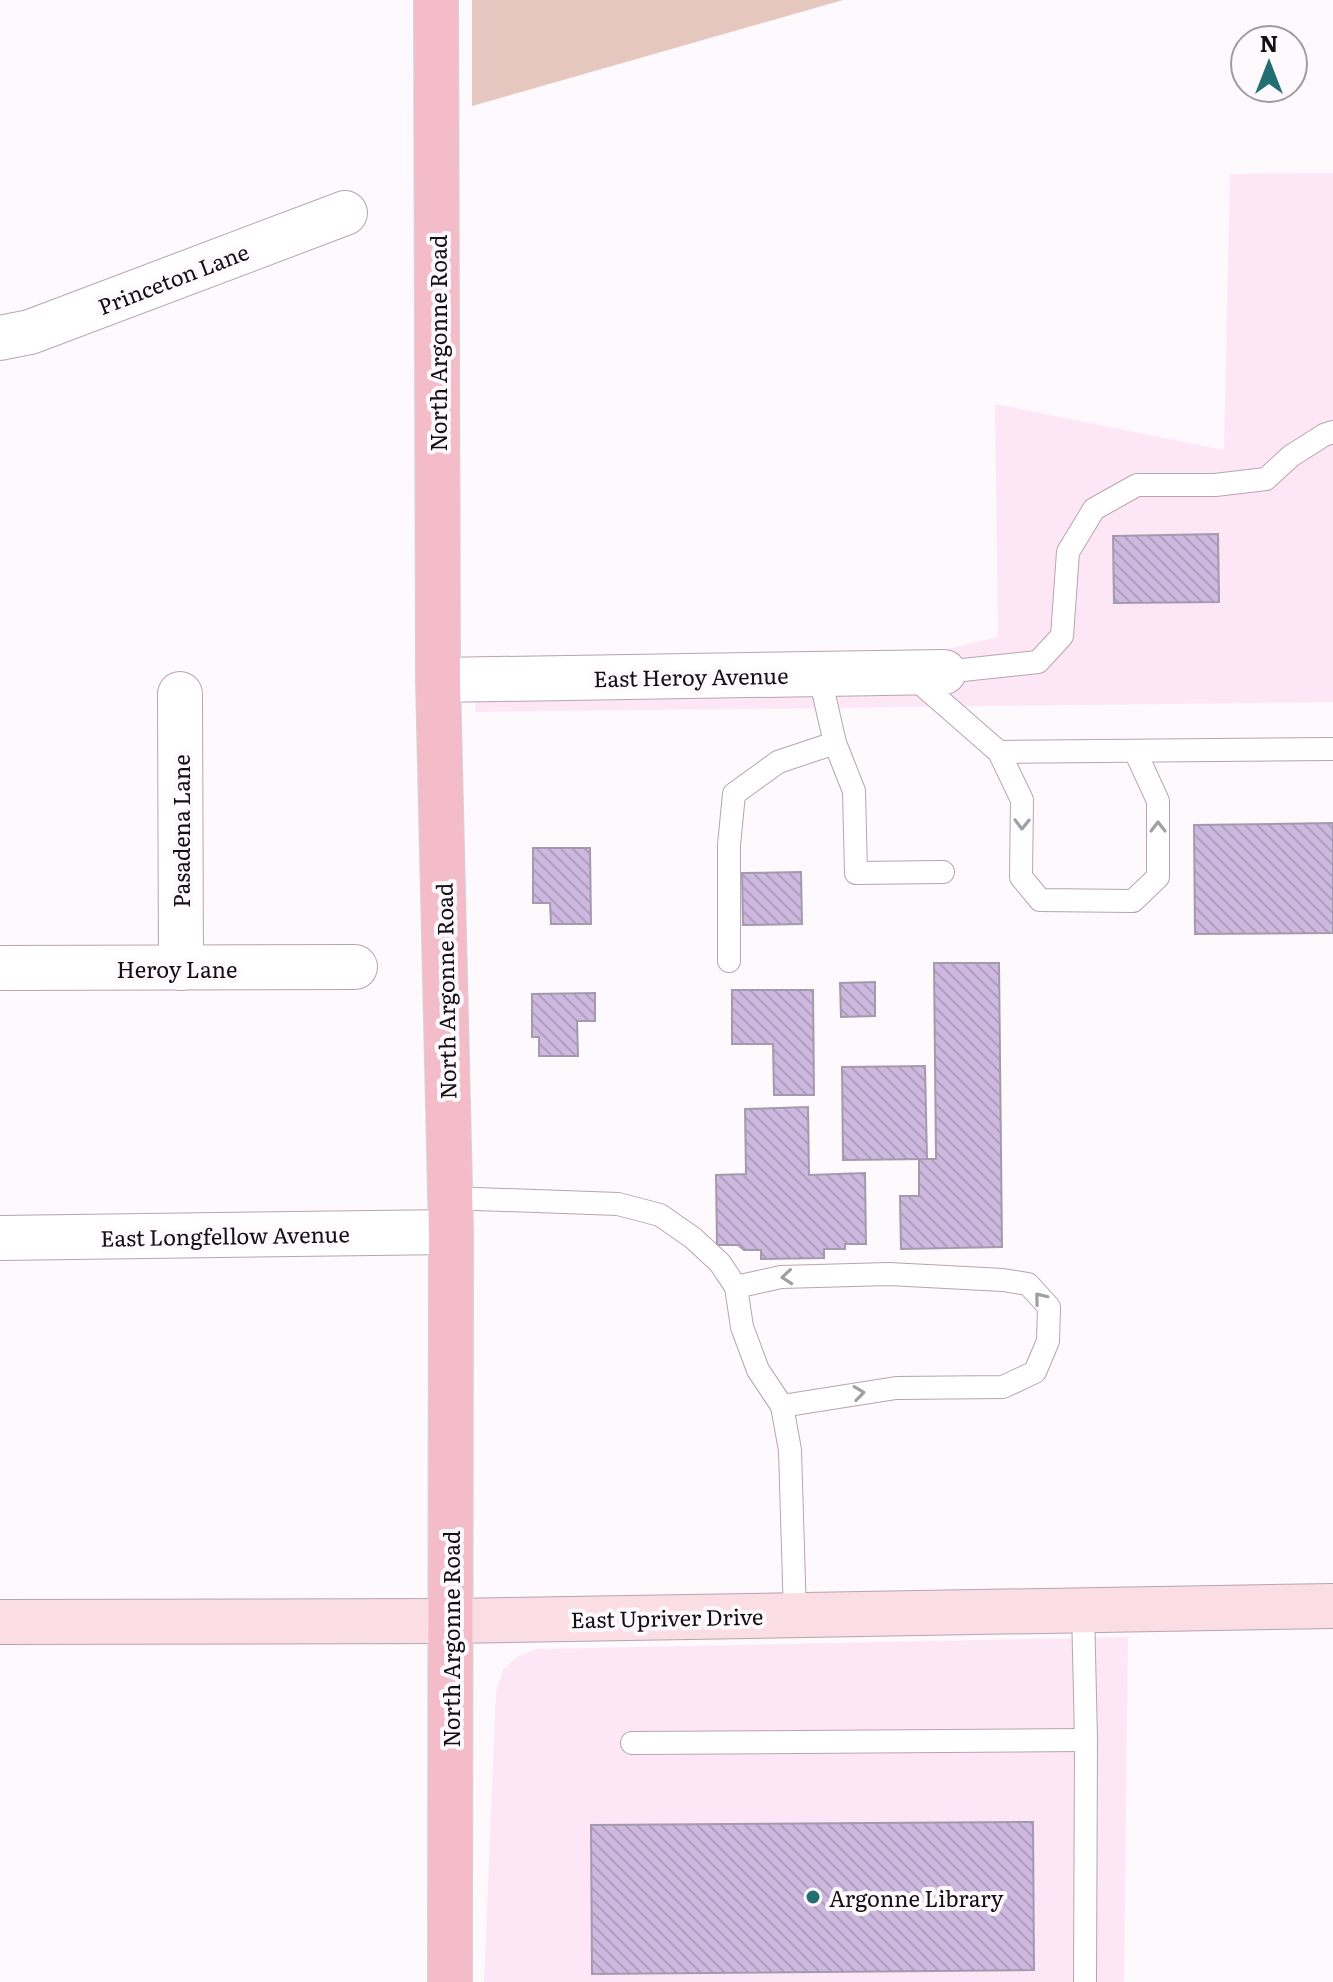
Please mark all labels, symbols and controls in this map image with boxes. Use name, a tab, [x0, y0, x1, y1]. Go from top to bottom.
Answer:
north arrow	[1229, 24, 1309, 104]
text: N	[1260, 26, 1278, 59]
street label: Princeton Lane	[93, 234, 253, 322]
street label: North Argonne Road	[421, 235, 454, 451]
street label: East Heroy Avenue	[593, 658, 789, 694]
street label: Pasadena Lane	[164, 754, 197, 908]
one-way arrow	[1013, 818, 1031, 831]
one-way arrow	[1149, 820, 1167, 833]
street label: North Argonne Road	[427, 882, 463, 1100]
street label: Heroy Lane	[117, 952, 237, 985]
street label: East Longfellow Avenue	[100, 1216, 350, 1254]
one-way arrow	[780, 1269, 793, 1286]
one-way arrow	[1035, 1293, 1050, 1307]
one-way arrow	[852, 1385, 866, 1402]
street label: North Argonne Road	[434, 1531, 467, 1747]
street label: East Upriver Drive	[570, 1599, 764, 1635]
place label: Argonne Library	[829, 1881, 1004, 1914]
marker: Argonne Library	[804, 1888, 822, 1906]

